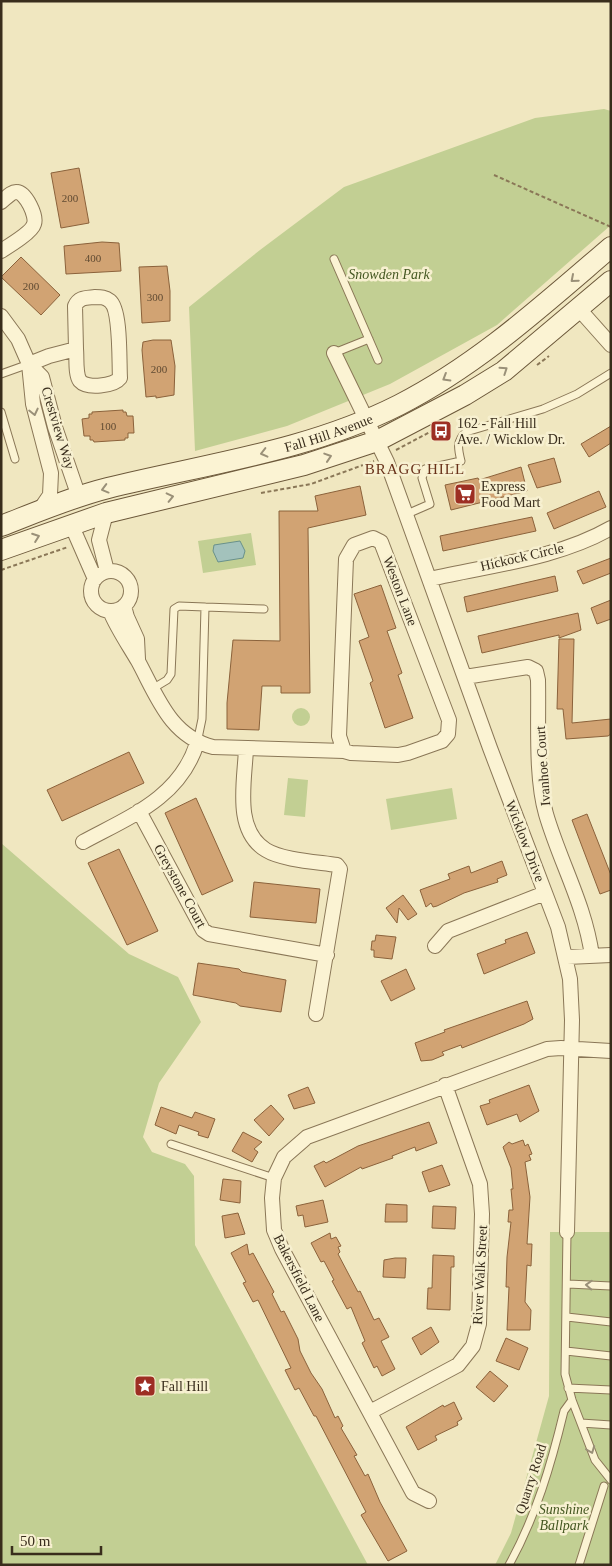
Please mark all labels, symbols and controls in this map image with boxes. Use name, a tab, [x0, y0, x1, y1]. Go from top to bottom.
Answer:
house number: 200	[62, 192, 79, 204]
house number: 400	[85, 252, 102, 264]
park label: Snowden Park	[348, 267, 430, 282]
one-way arrow	[570, 273, 579, 282]
house number: 200	[23, 280, 40, 292]
house number: 300	[147, 291, 164, 303]
house number: 200	[151, 363, 168, 375]
one-way arrow	[499, 367, 508, 377]
one-way arrow	[442, 372, 451, 382]
street label: Crestview Way	[38, 385, 78, 471]
one-way arrow	[29, 408, 39, 417]
street label: Fall Hill Avenue	[283, 411, 375, 455]
place label: 162 - Fall Hill Ave. / Wicklow Dr.	[457, 416, 565, 447]
bus stop icon: 162 - Fall Hill Ave. / Wicklow Dr.	[429, 419, 453, 443]
house number: 100	[100, 420, 117, 432]
one-way arrow	[259, 447, 268, 458]
one-way arrow	[323, 453, 332, 463]
district label: BRAGG HILL	[365, 461, 465, 477]
place label: Express Food Mart	[481, 479, 541, 510]
supermarket icon: Express Food Mart	[453, 482, 477, 506]
one-way arrow	[101, 483, 110, 494]
one-way arrow	[166, 492, 175, 503]
one-way arrow	[31, 533, 40, 543]
street label: Hickock Circle	[479, 540, 565, 574]
street label: Weston Lane	[380, 554, 420, 628]
street label: Ivanhoe Court	[533, 725, 553, 807]
street label: Wicklow Drive	[503, 798, 547, 884]
street label: Greystone Court	[151, 842, 209, 930]
street label: River Walk Street	[470, 1225, 490, 1325]
street label: Bakersfield Lane	[271, 1232, 327, 1324]
one-way arrow	[585, 1279, 593, 1290]
place icon: Fall Hill	[133, 1374, 157, 1398]
place label: Fall Hill	[161, 1379, 208, 1394]
street label: Quarry Road	[513, 1442, 549, 1516]
one-way arrow	[585, 1445, 596, 1454]
park label: Sunshine Ballpark	[539, 1502, 589, 1533]
scale bar	[12, 1524, 101, 1556]
text: 50 m	[20, 1533, 51, 1549]

